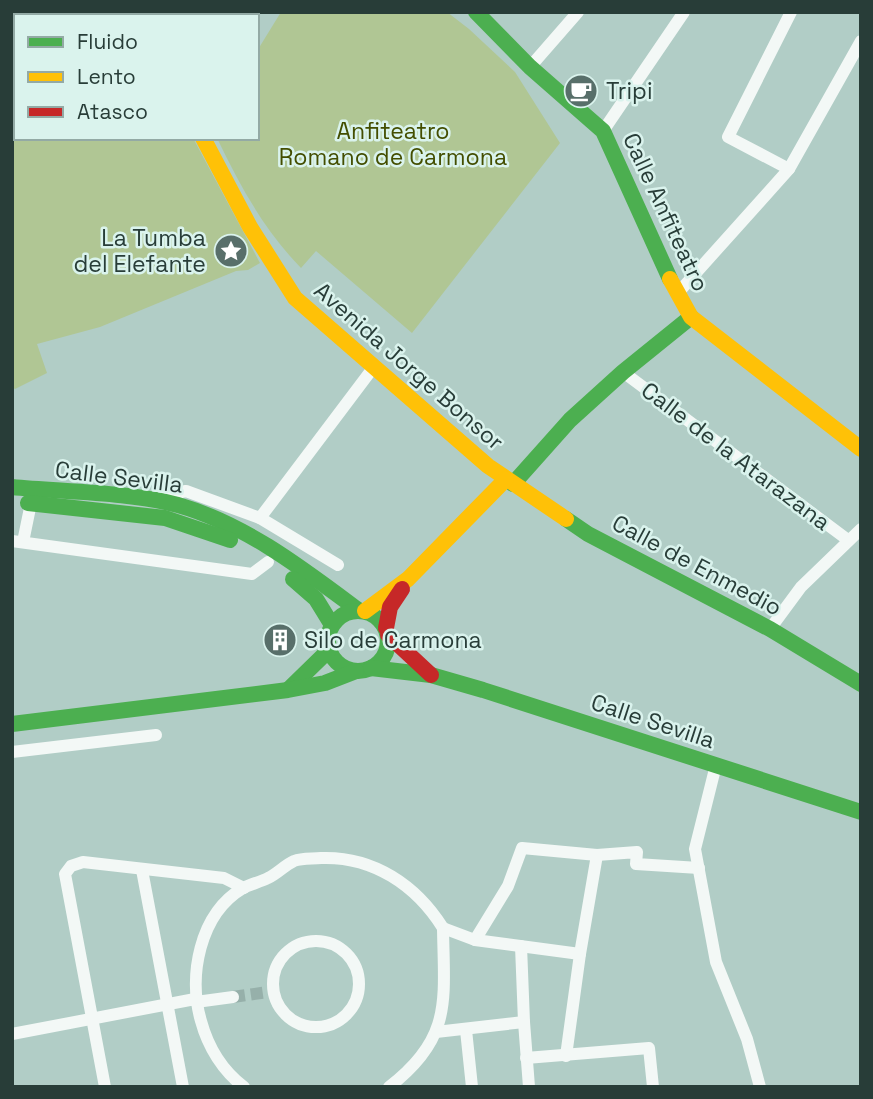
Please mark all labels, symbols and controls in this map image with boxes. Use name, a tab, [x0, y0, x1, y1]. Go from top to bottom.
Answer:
legend	[14, 14, 259, 140]
text: Fluido	[77, 28, 138, 55]
text: Lento	[77, 63, 136, 90]
cafe icon: Tripi	[562, 72, 600, 110]
place label: Tripi	[606, 76, 653, 106]
text: Atasco	[77, 98, 148, 125]
park label: Anfiteatro Romano de Carmona	[279, 116, 507, 172]
street label: Calle Anfiteatro	[616, 128, 716, 296]
place label: La Tumba del Elefante	[74, 223, 206, 279]
place icon: La Tumba del Elefante	[212, 232, 250, 270]
street label: Avenida Jorge Bonsor	[308, 275, 510, 457]
street label: Calle de la Atarazana	[635, 375, 837, 537]
street label: Calle Sevilla	[53, 454, 185, 500]
street label: Calle de Enmedio	[607, 508, 787, 622]
building icon: Silo de Carmona	[261, 621, 299, 659]
place label: Silo de Carmona	[304, 625, 482, 655]
street label: Calle Sevilla	[587, 687, 719, 755]

